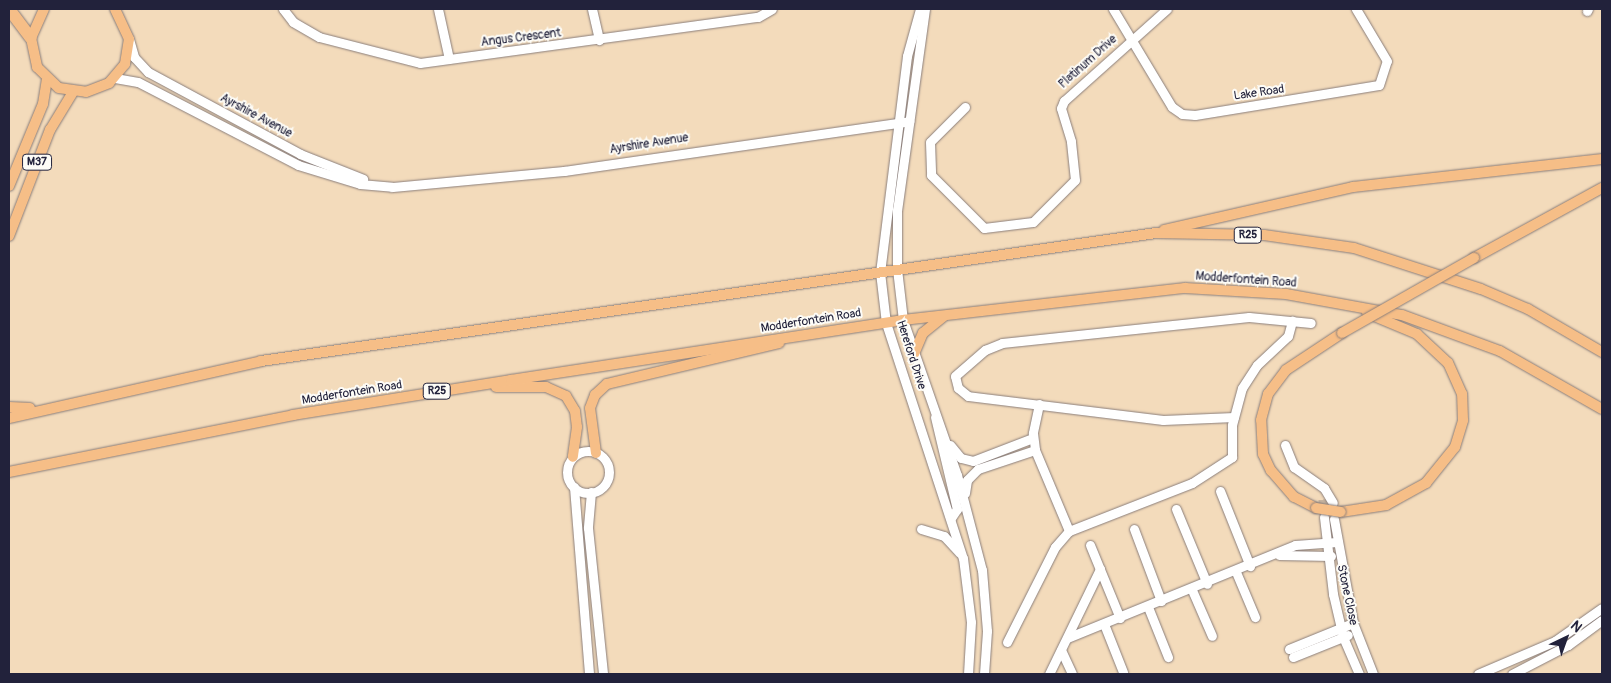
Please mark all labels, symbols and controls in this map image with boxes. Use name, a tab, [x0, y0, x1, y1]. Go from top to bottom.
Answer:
street label: Angus Crescent	[480, 26, 562, 50]
street label: Platinum Drive	[1056, 32, 1120, 92]
street label: Lake Road	[1233, 82, 1285, 104]
street label: Ayrshire Avenue	[218, 91, 294, 141]
street label: Ayrshire Avenue	[609, 131, 689, 157]
road number: M37	[22, 154, 52, 170]
road number: R25	[1233, 226, 1263, 244]
street label: Modderfontein Road	[1195, 269, 1297, 291]
street label: Modderfontein Road	[760, 306, 862, 336]
street label: Hereford Drive	[893, 319, 929, 391]
street label: Modderfontein Road	[301, 378, 403, 408]
road number: R25	[422, 382, 452, 400]
street label: Stone Close	[1334, 563, 1360, 627]
north arrow	[1541, 613, 1591, 663]
text: N	[1567, 617, 1586, 636]

